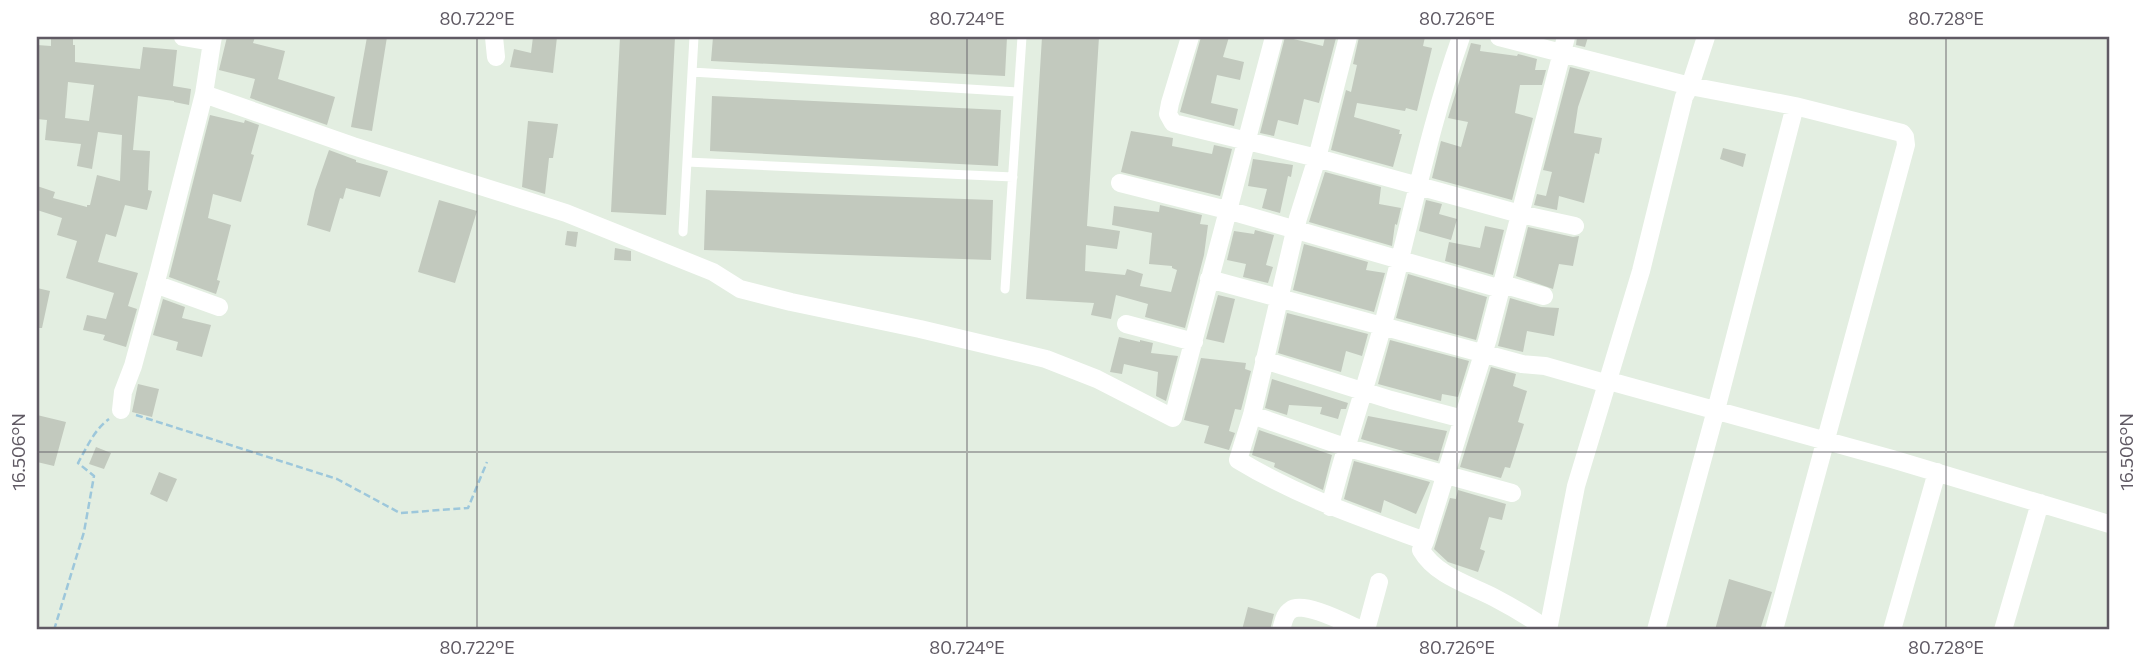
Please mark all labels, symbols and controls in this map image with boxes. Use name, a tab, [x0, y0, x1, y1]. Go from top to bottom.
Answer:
text: 80.722°E	[439, 7, 515, 29]
text: 80.724°E	[929, 7, 1005, 29]
text: 80.726°E	[1419, 7, 1495, 29]
text: 80.728°E	[1908, 7, 1984, 29]
text: 16.506°N	[7, 413, 29, 491]
text: 16.506°N	[2115, 413, 2137, 491]
text: 80.722°E	[439, 636, 515, 658]
text: 80.724°E	[929, 636, 1005, 658]
text: 80.726°E	[1419, 636, 1495, 658]
text: 80.728°E	[1908, 636, 1984, 658]

